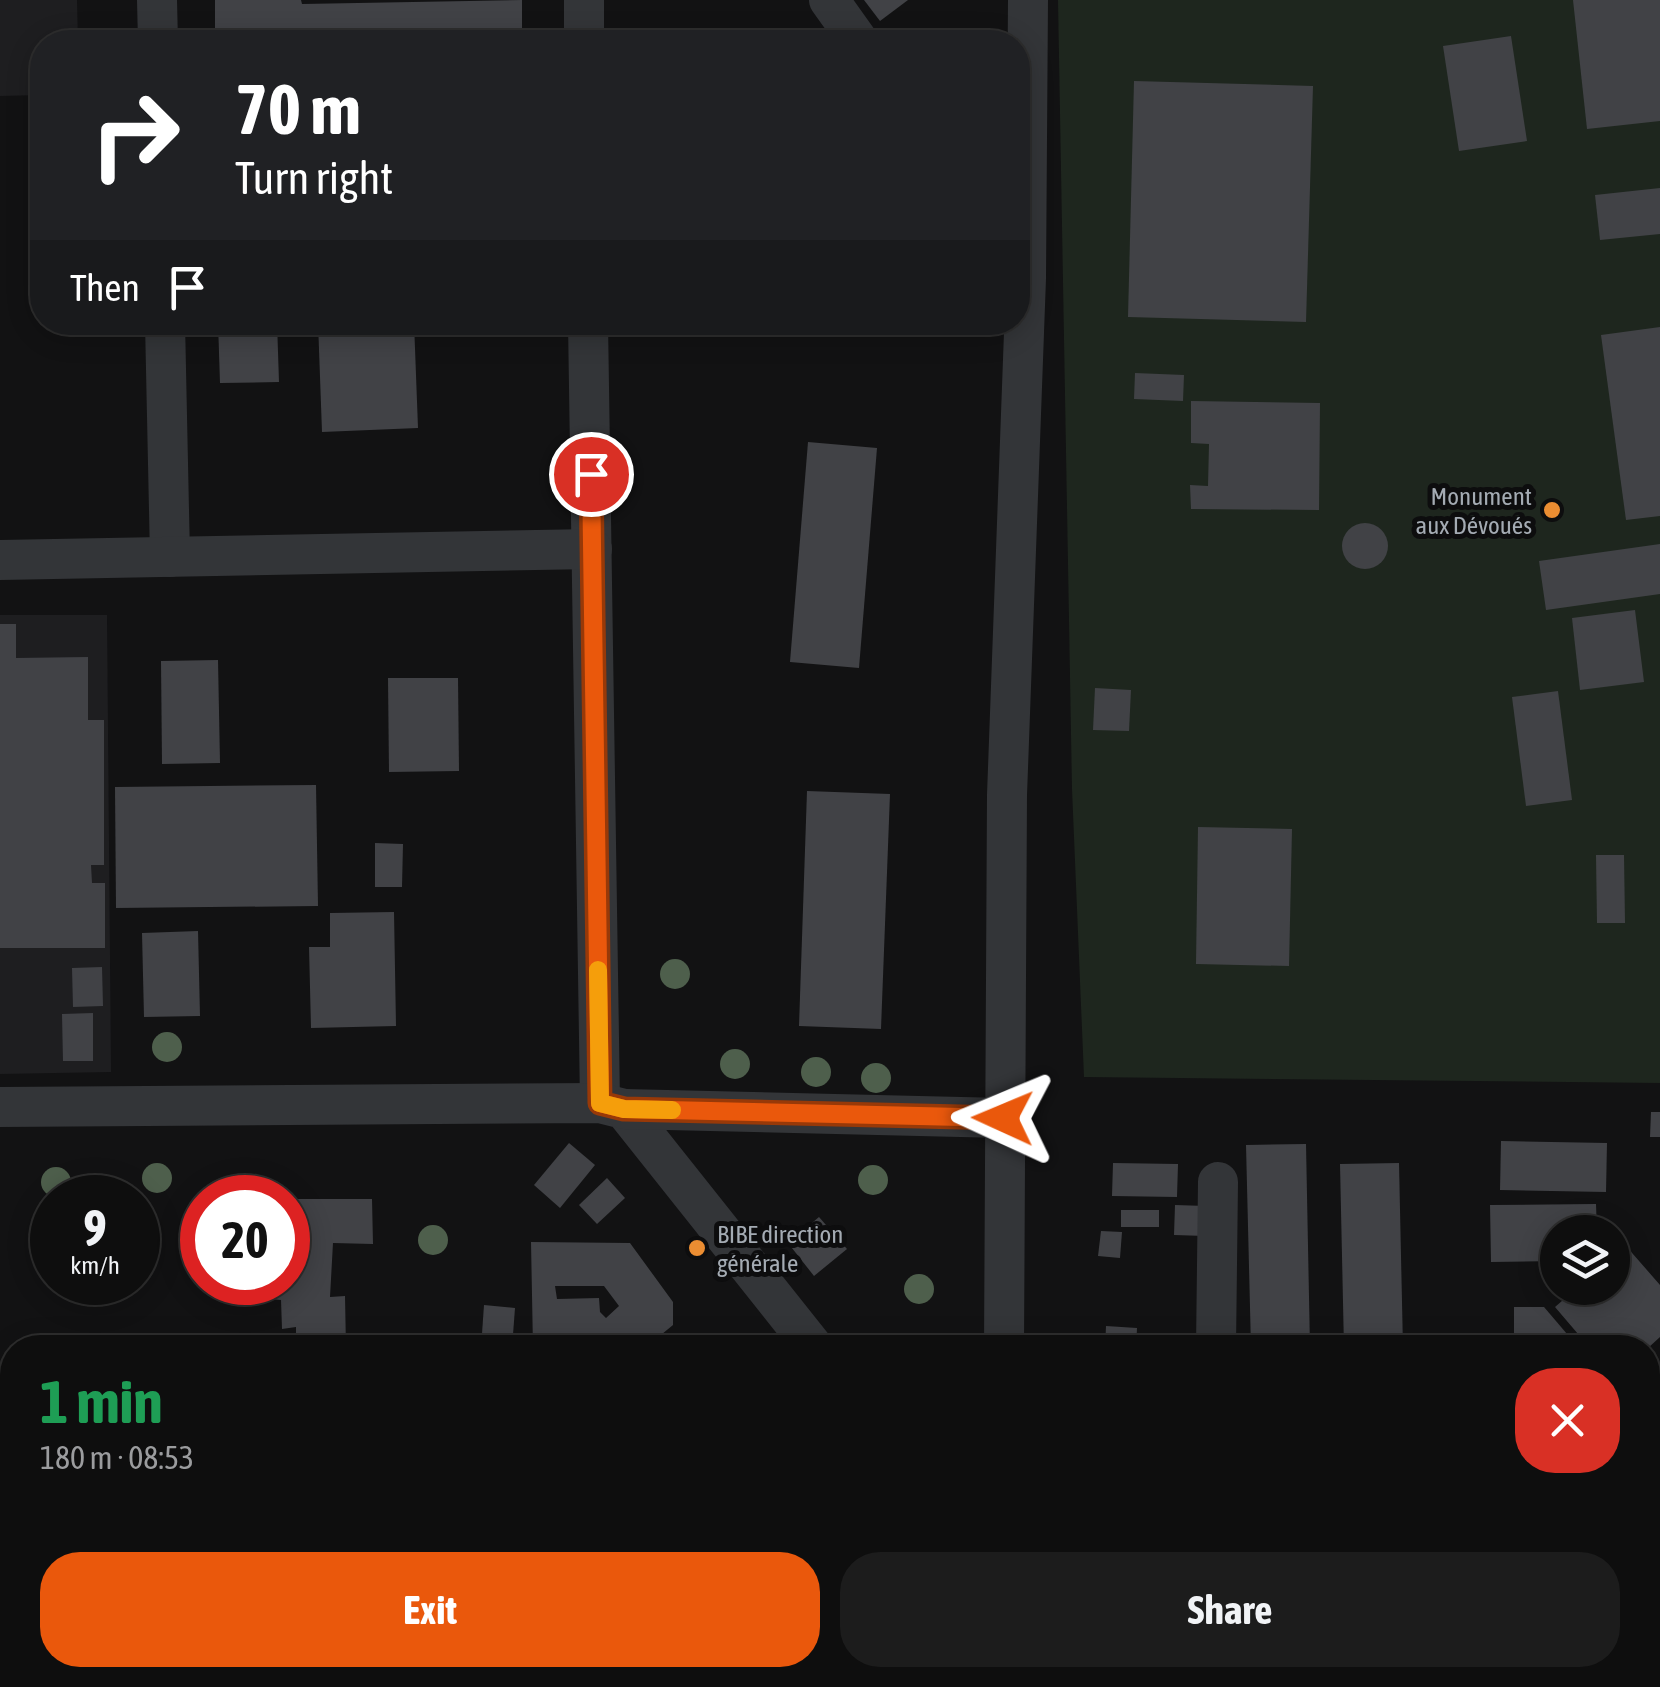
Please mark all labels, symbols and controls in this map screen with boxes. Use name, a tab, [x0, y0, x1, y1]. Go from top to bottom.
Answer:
text: 70 m	[235, 69, 361, 149]
icon: right	[70, 70, 200, 200]
text: Turn right	[235, 152, 393, 204]
icon: arrive	[160, 260, 215, 315]
text: Then	[70, 266, 140, 309]
pin	[549, 432, 634, 517]
icon: arrive	[564, 447, 619, 502]
place label: Monument aux Dévoués	[1416, 482, 1532, 539]
marker: Monument aux Dévoués	[1541, 499, 1563, 521]
position arrow	[951, 1066, 1055, 1170]
speed limit sign: 20	[180, 1175, 310, 1305]
text: 9	[83, 1199, 107, 1257]
map controls	[1540, 1215, 1630, 1305]
button: layers	[1540, 1215, 1630, 1305]
place label: BIBE direction générale	[717, 1220, 843, 1277]
marker: BIBE direction générale	[686, 1237, 708, 1259]
text: km/h	[70, 1251, 120, 1279]
text: 1 min	[40, 1367, 163, 1436]
button: close	[1515, 1368, 1620, 1473]
text: 180 m · 08:53	[40, 1439, 194, 1476]
button: Exit	[40, 1552, 820, 1667]
button: Share	[840, 1552, 1620, 1667]

